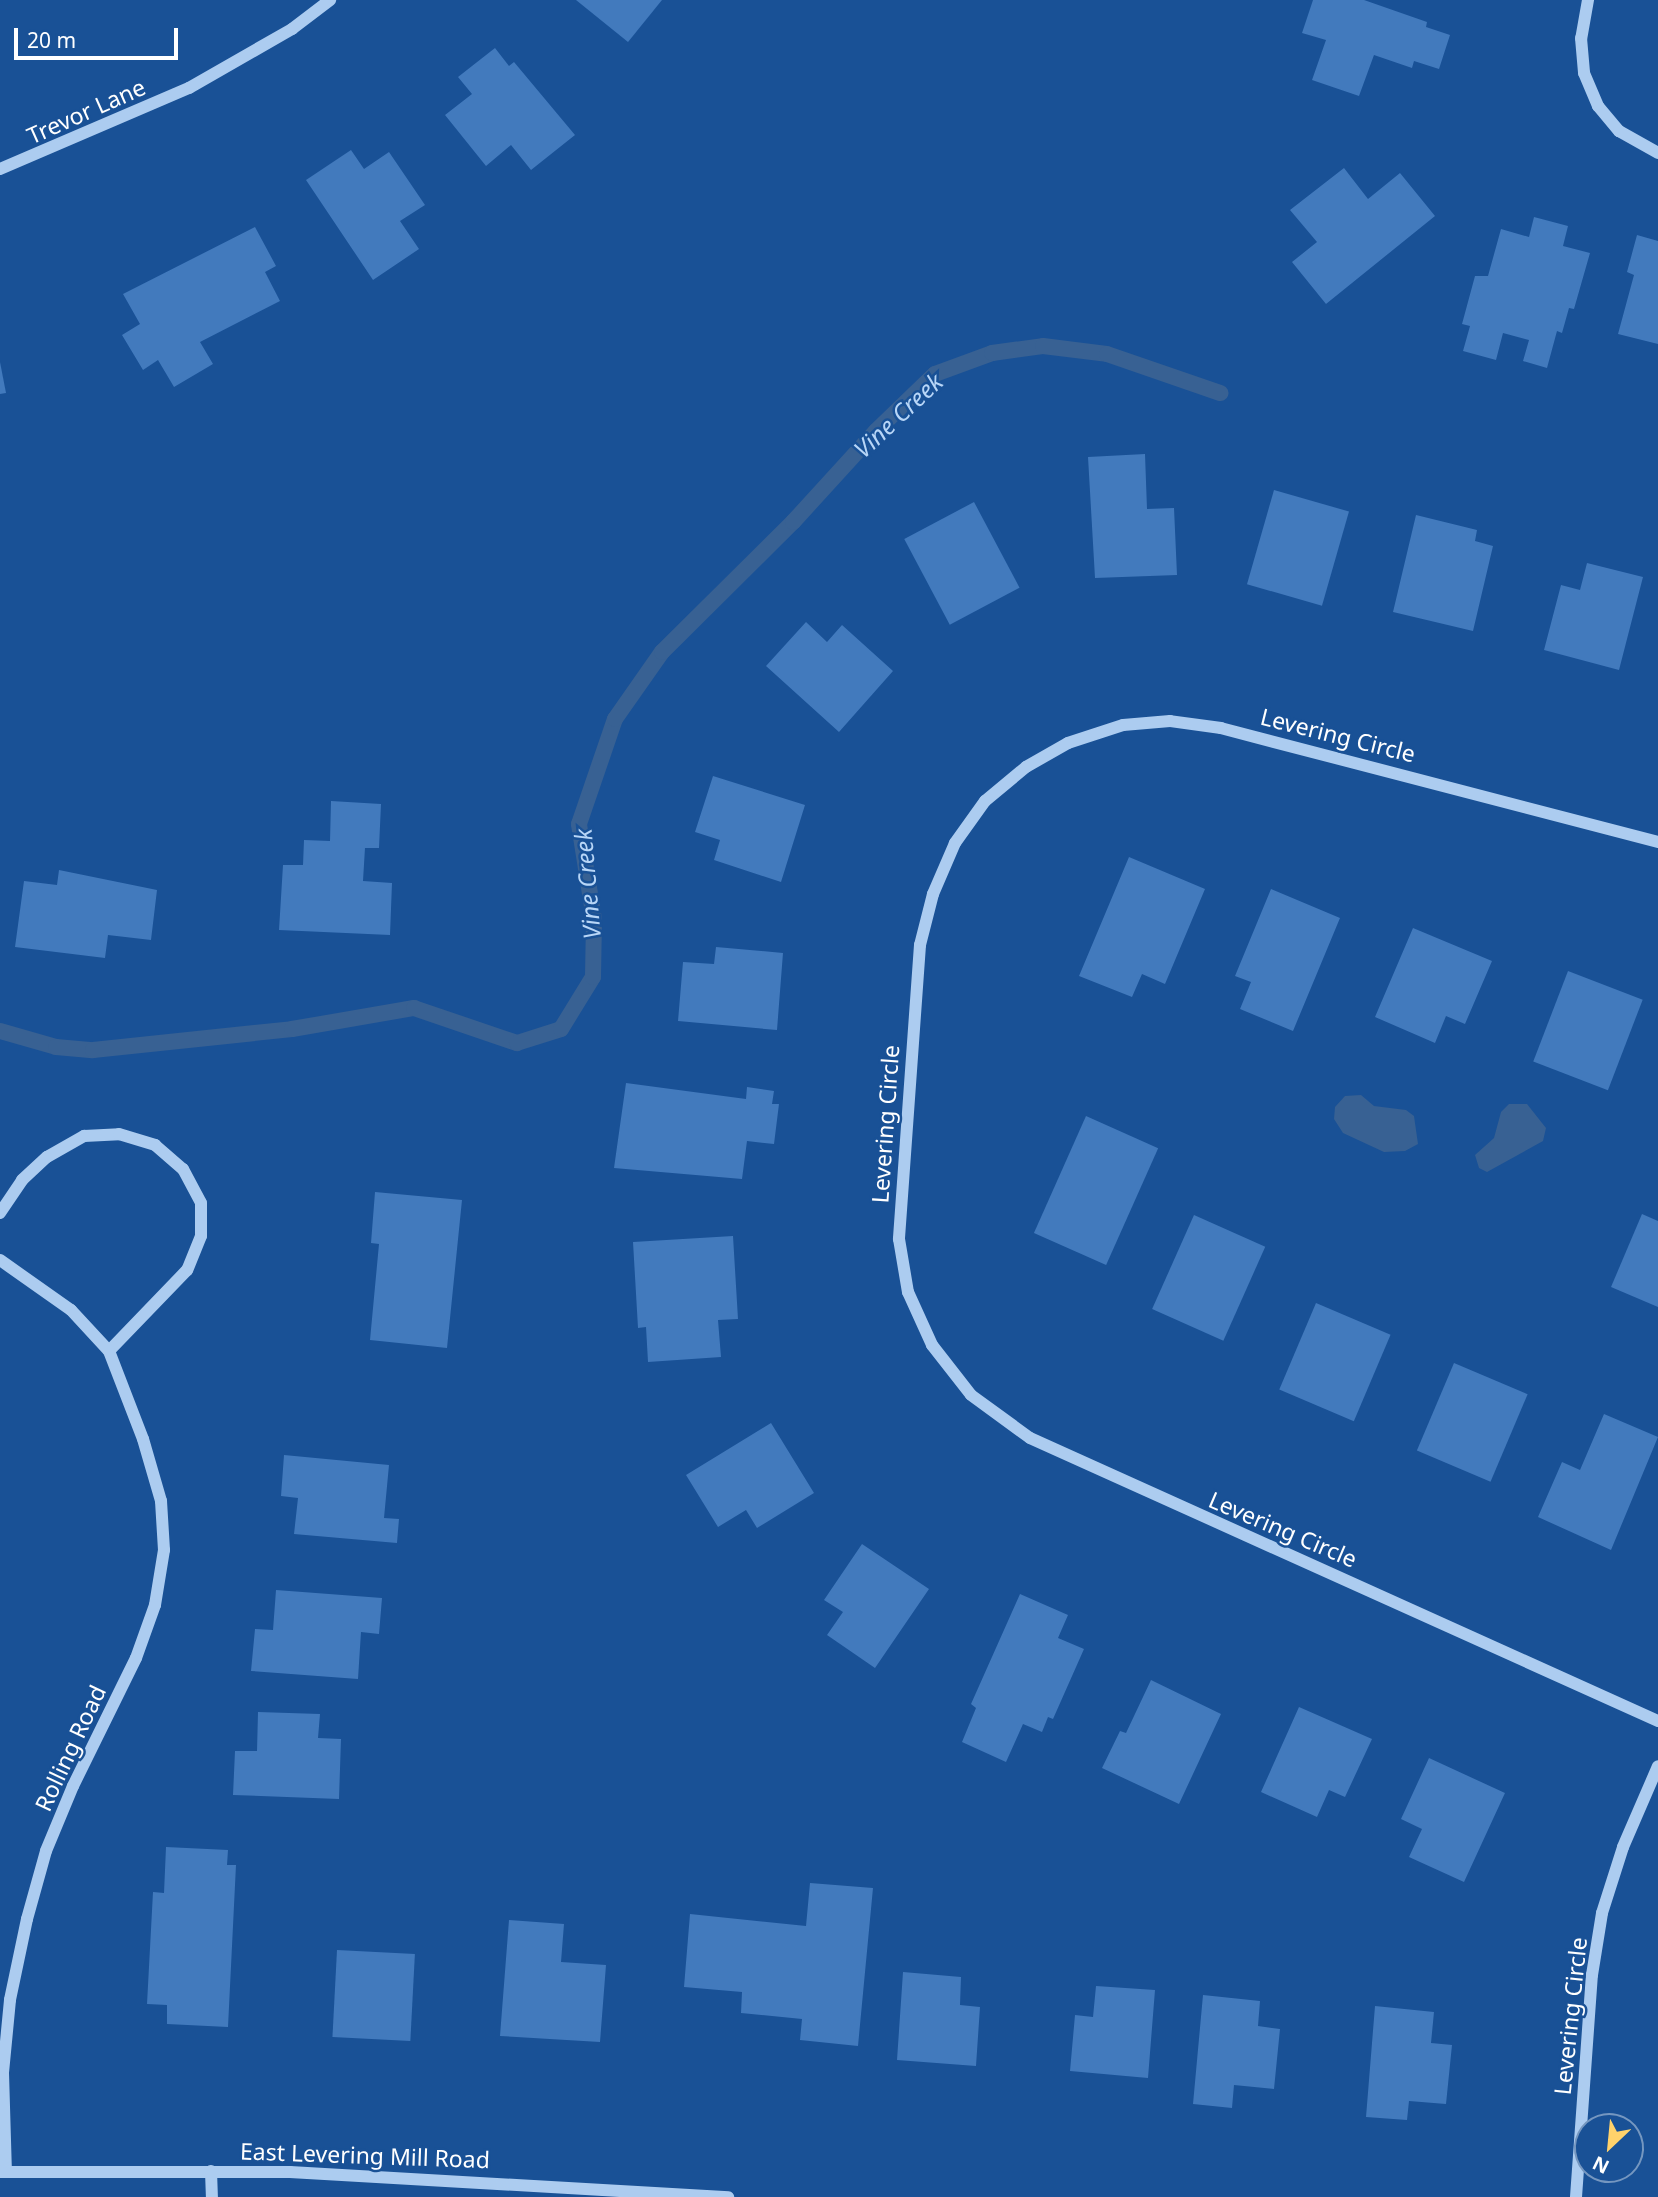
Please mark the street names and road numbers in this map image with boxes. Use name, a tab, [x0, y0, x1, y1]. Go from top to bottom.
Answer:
street label: Trevor Lane	[23, 73, 149, 149]
street label: Levering Circle	[1258, 702, 1418, 768]
street label: Levering Circle	[866, 1044, 904, 1204]
street label: Levering Circle	[1205, 1485, 1361, 1573]
street label: Rolling Road	[29, 1681, 111, 1815]
street label: Levering Circle	[1548, 1936, 1592, 2096]
street label: East Levering Mill Road	[240, 2137, 490, 2173]

